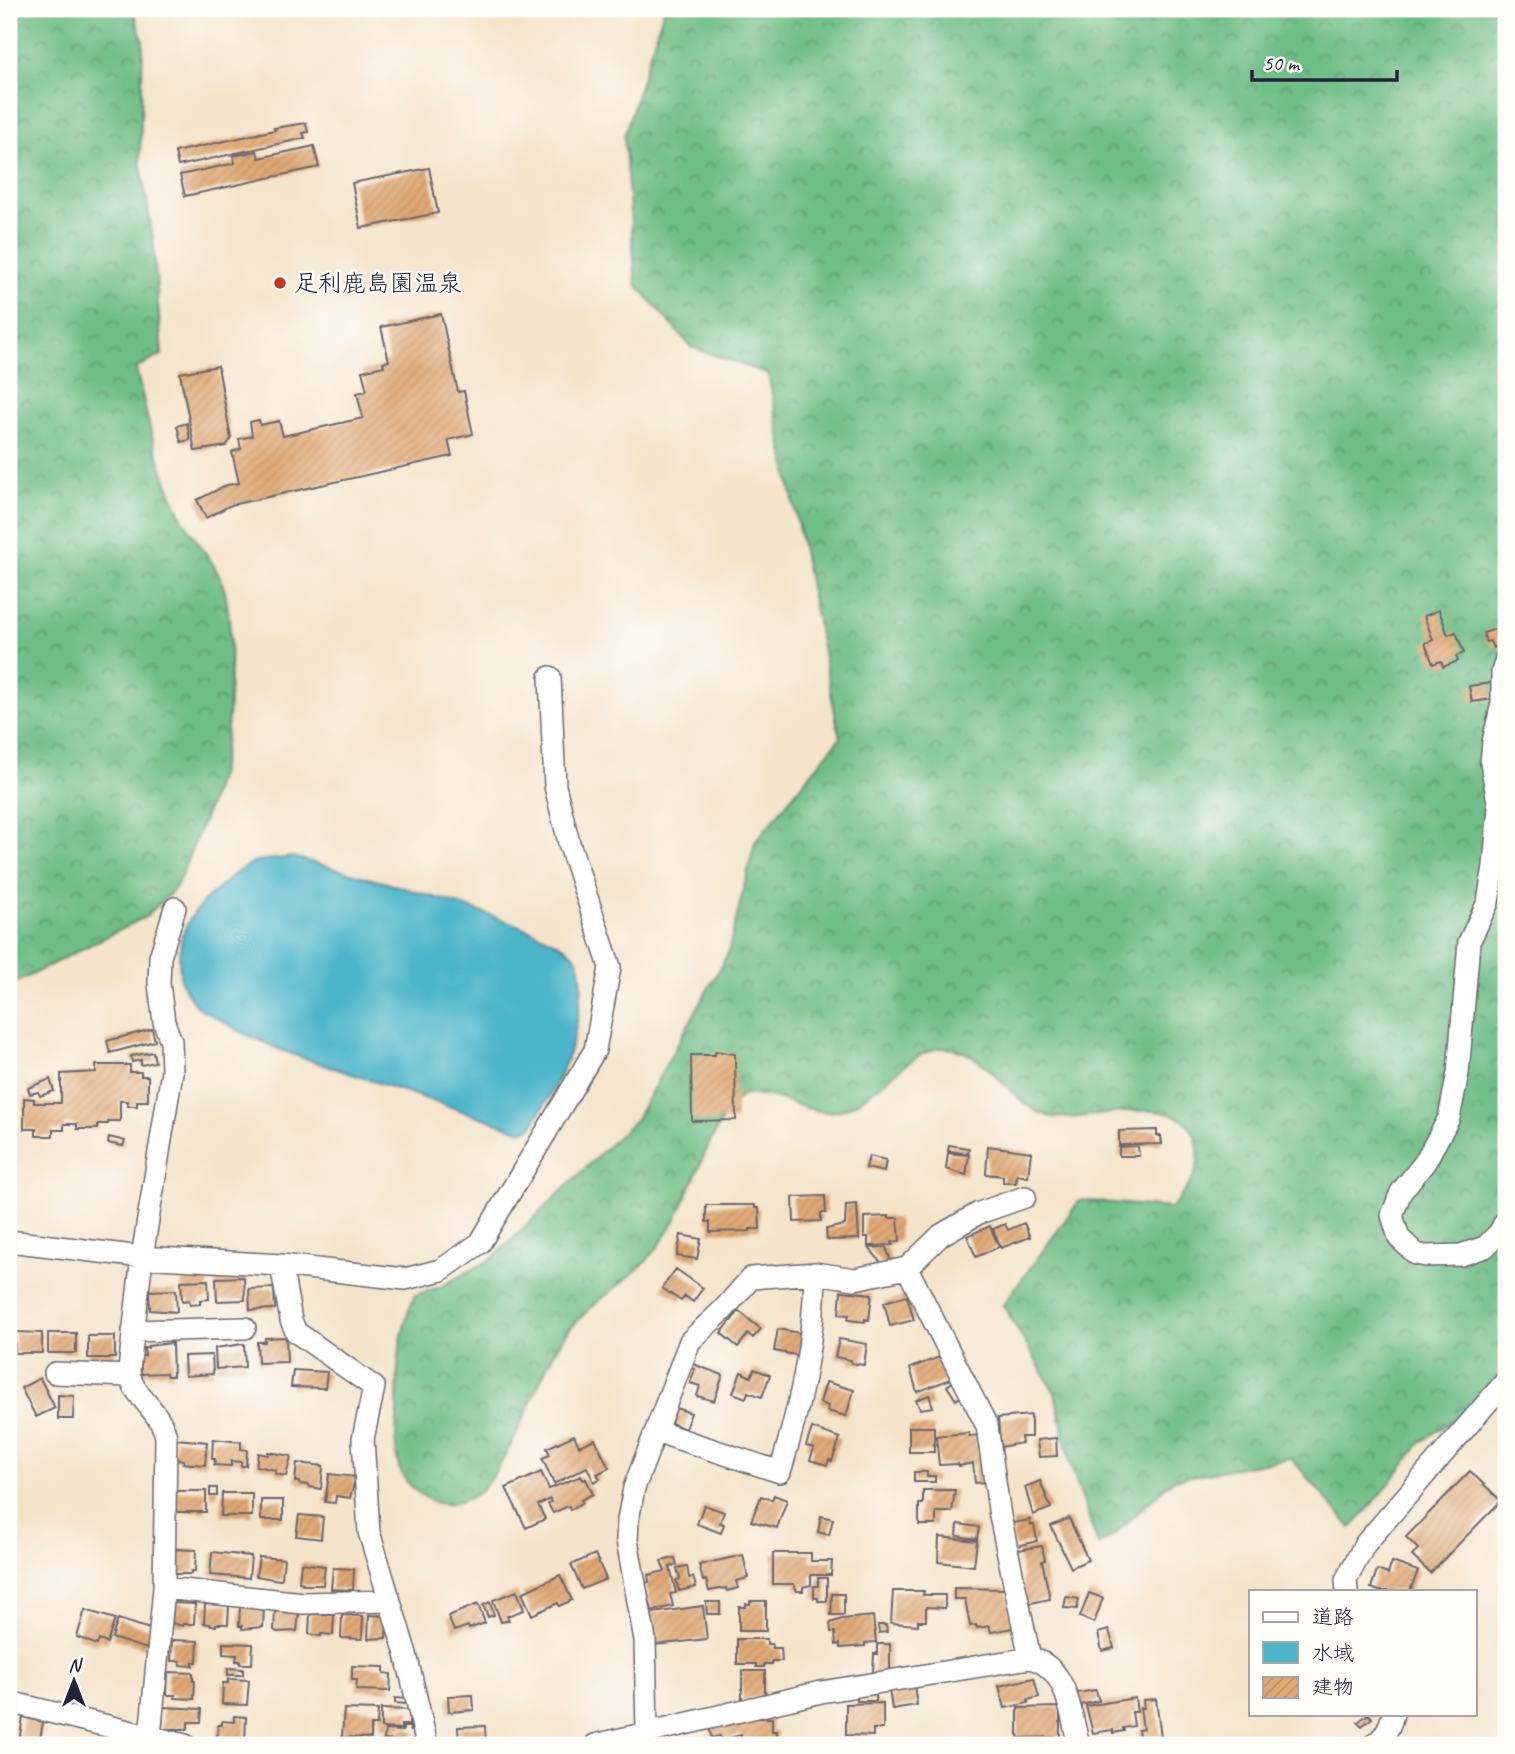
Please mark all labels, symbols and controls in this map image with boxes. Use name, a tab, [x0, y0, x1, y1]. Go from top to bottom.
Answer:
scale bar	[1252, 38, 1398, 82]
text: 50 m	[1263, 50, 1301, 76]
place label: 足利鹿島園温泉	[294, 268, 462, 298]
marker: 足利鹿島園温泉	[272, 275, 288, 291]
legend	[1249, 1590, 1476, 1716]
text: 道路	[1312, 1604, 1354, 1630]
text: 水域	[1312, 1640, 1354, 1666]
north arrow	[38, 1646, 108, 1716]
text: N	[68, 1653, 83, 1677]
text: 建物	[1312, 1674, 1354, 1700]

